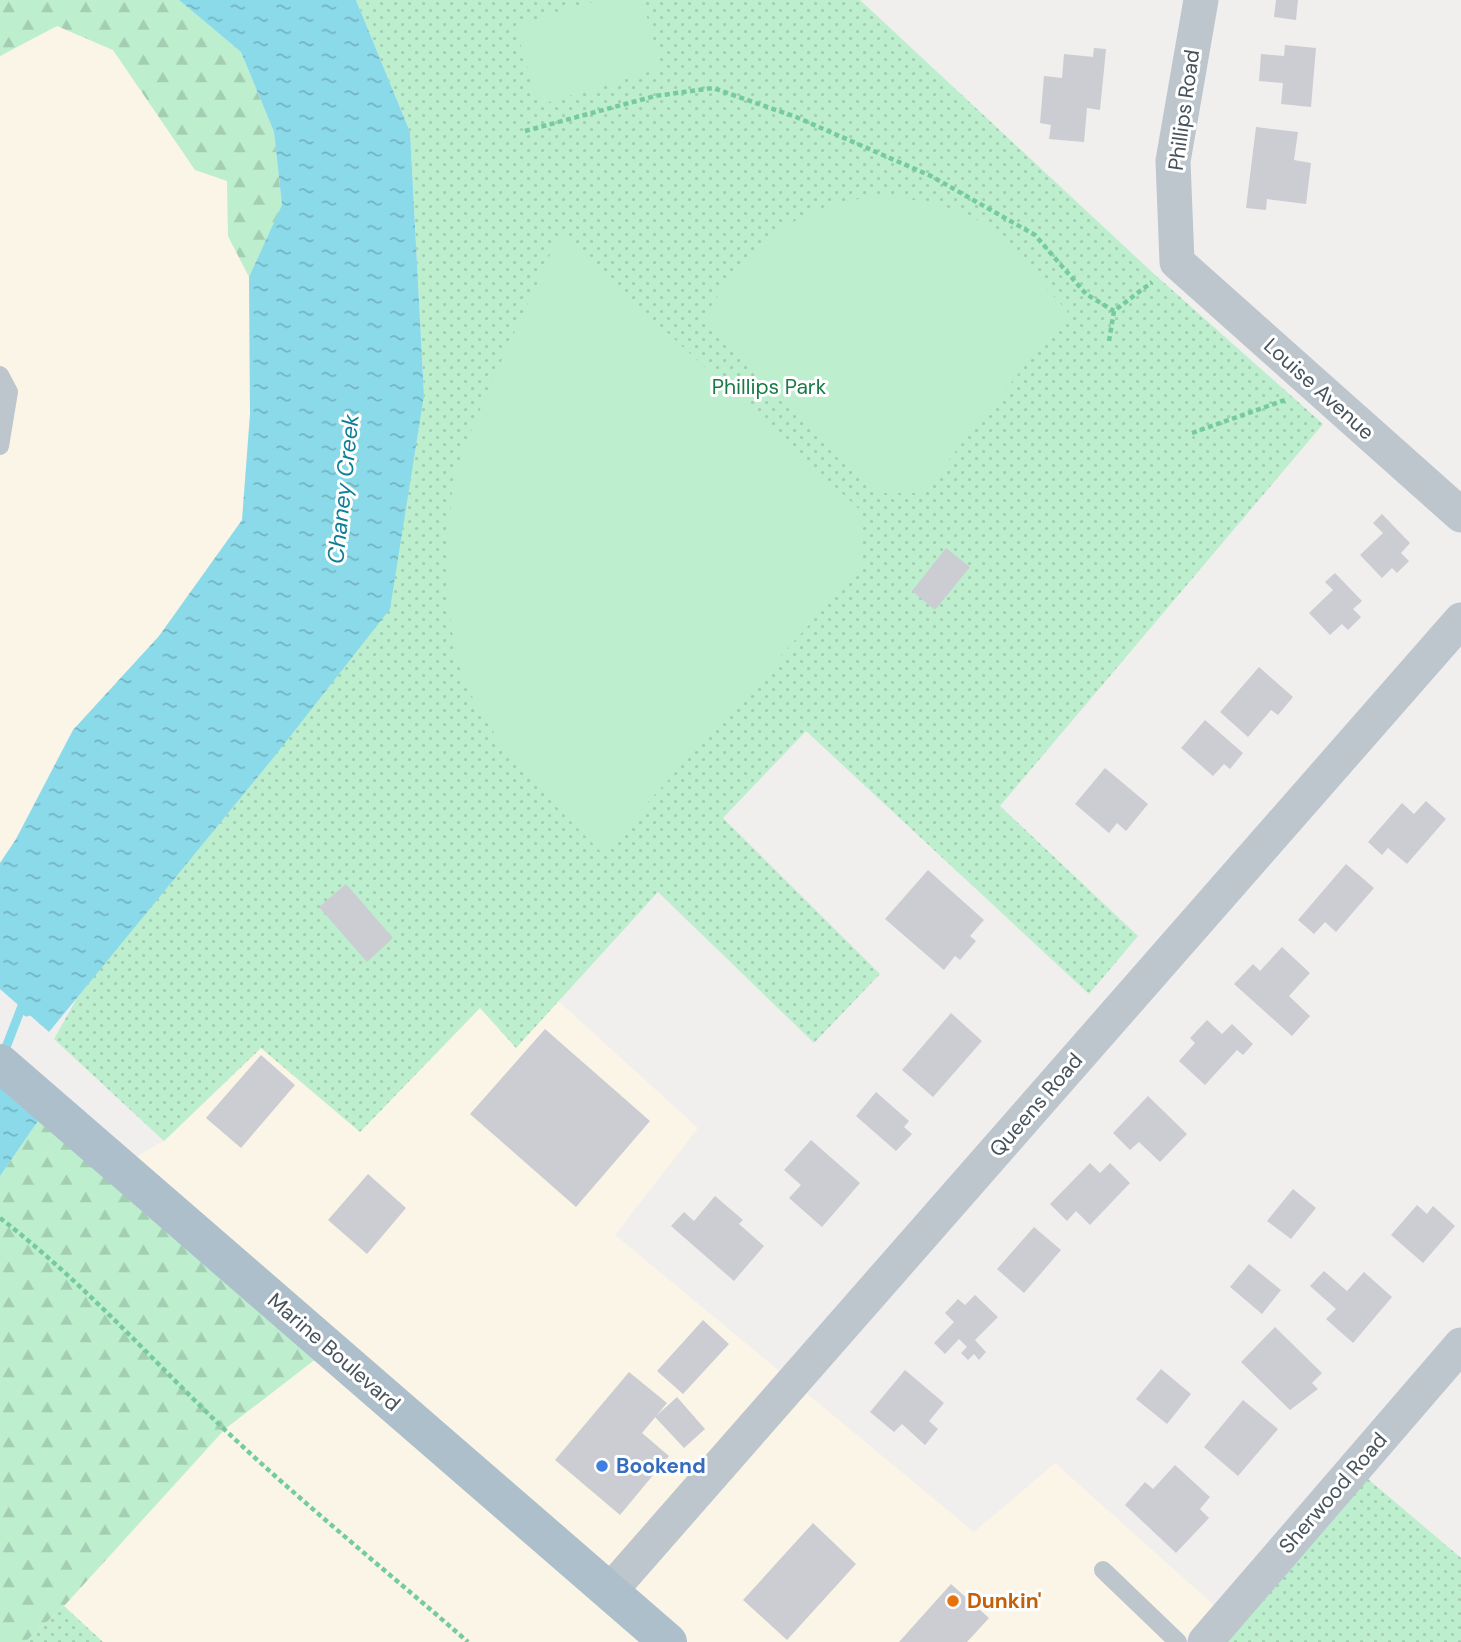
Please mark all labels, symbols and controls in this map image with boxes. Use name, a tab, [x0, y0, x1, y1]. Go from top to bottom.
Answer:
street label: Phillips Road	[1162, 48, 1206, 172]
street label: Louise Avenue	[1258, 332, 1380, 446]
park label: Phillips Park	[712, 373, 827, 401]
water label: Chaney Creek	[320, 412, 366, 565]
street label: Queens Road	[983, 1047, 1089, 1163]
street label: Marine Boulevard	[262, 1287, 406, 1417]
street label: Sherwood Road	[1273, 1426, 1393, 1560]
place label: Bookend	[616, 1452, 706, 1480]
marker: Bookend	[594, 1458, 610, 1474]
place label: Dunkin'	[967, 1587, 1042, 1615]
marker: Dunkin'	[945, 1593, 961, 1609]

